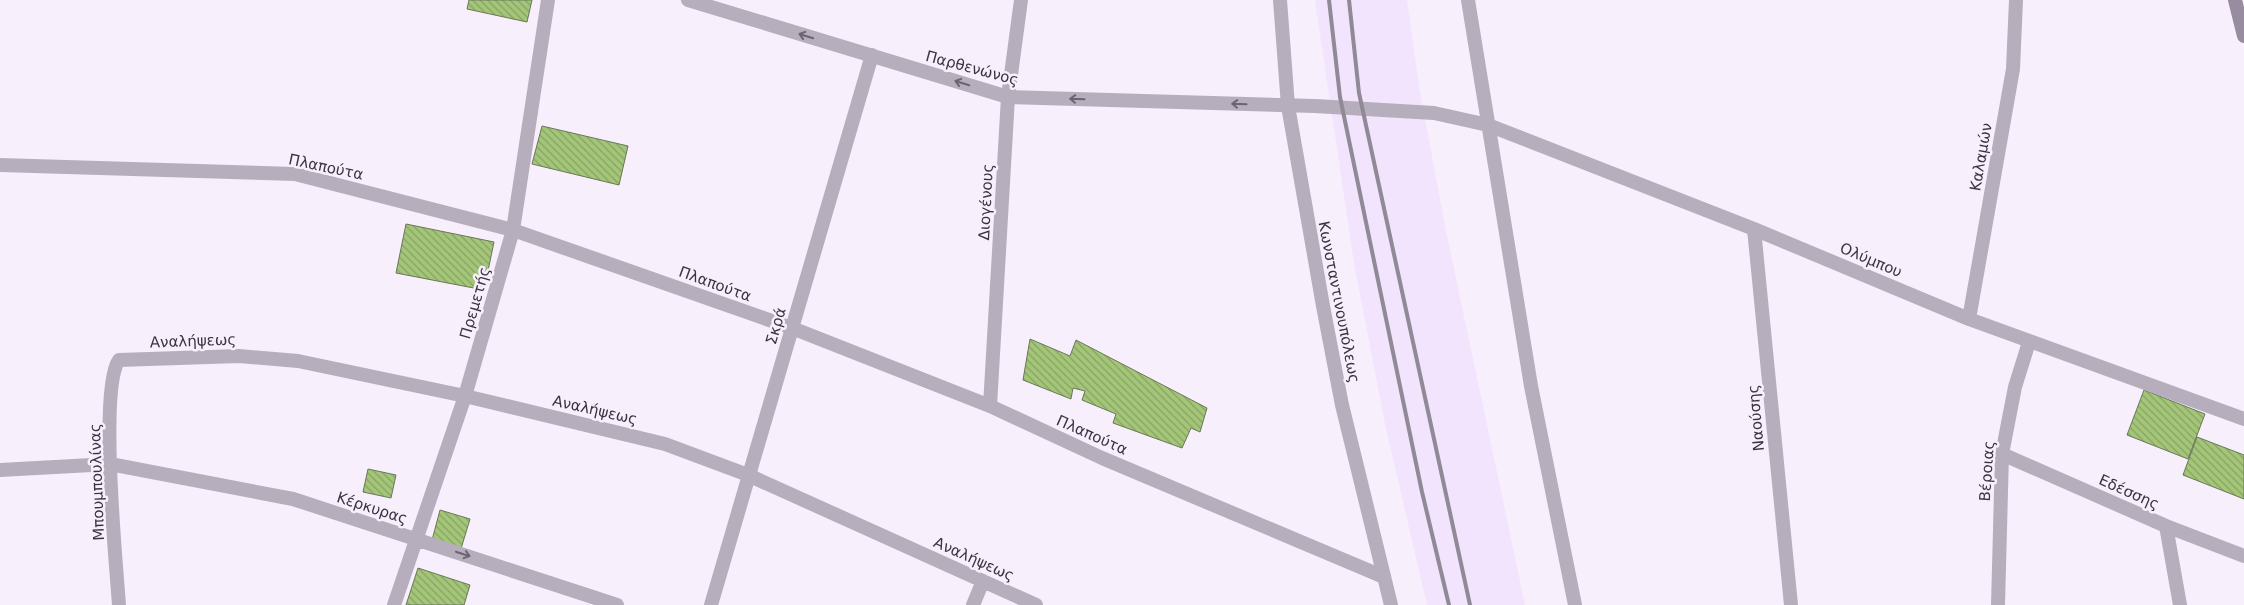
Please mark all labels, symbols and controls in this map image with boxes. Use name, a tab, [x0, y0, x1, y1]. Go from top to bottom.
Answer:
one-way arrow	[799, 30, 815, 40]
street label: Παρθενώνος	[924, 47, 1020, 89]
one-way arrow	[954, 78, 970, 88]
one-way arrow	[1069, 95, 1085, 104]
one-way arrow	[1231, 99, 1248, 109]
street label: Καλαμών	[1966, 121, 1996, 193]
street label: Πλαπούτα	[287, 150, 365, 184]
street label: Διογένους	[975, 163, 997, 241]
street label: Κωνσταντινουπόλεως	[1314, 220, 1364, 384]
street label: Ολύμπου	[1837, 239, 1905, 281]
street label: Πλαπούτα	[676, 263, 754, 305]
street label: Πρεμετής	[456, 265, 494, 341]
street label: Σκρά	[762, 305, 790, 347]
street label: Αναλήψεως	[150, 330, 236, 352]
street label: Ναούσης	[1744, 384, 1768, 452]
street label: Αναλήψεως	[551, 392, 639, 428]
street label: Πλαπούτα	[1054, 411, 1130, 459]
street label: Μπουμπουλίνας	[86, 423, 108, 541]
street label: Βέροιας	[1976, 440, 1998, 502]
street label: Εδέσσης	[2096, 471, 2162, 513]
street label: Κέρκυρας	[334, 488, 410, 528]
street label: Αναλήψεως	[931, 533, 1017, 585]
one-way arrow	[455, 550, 471, 560]

